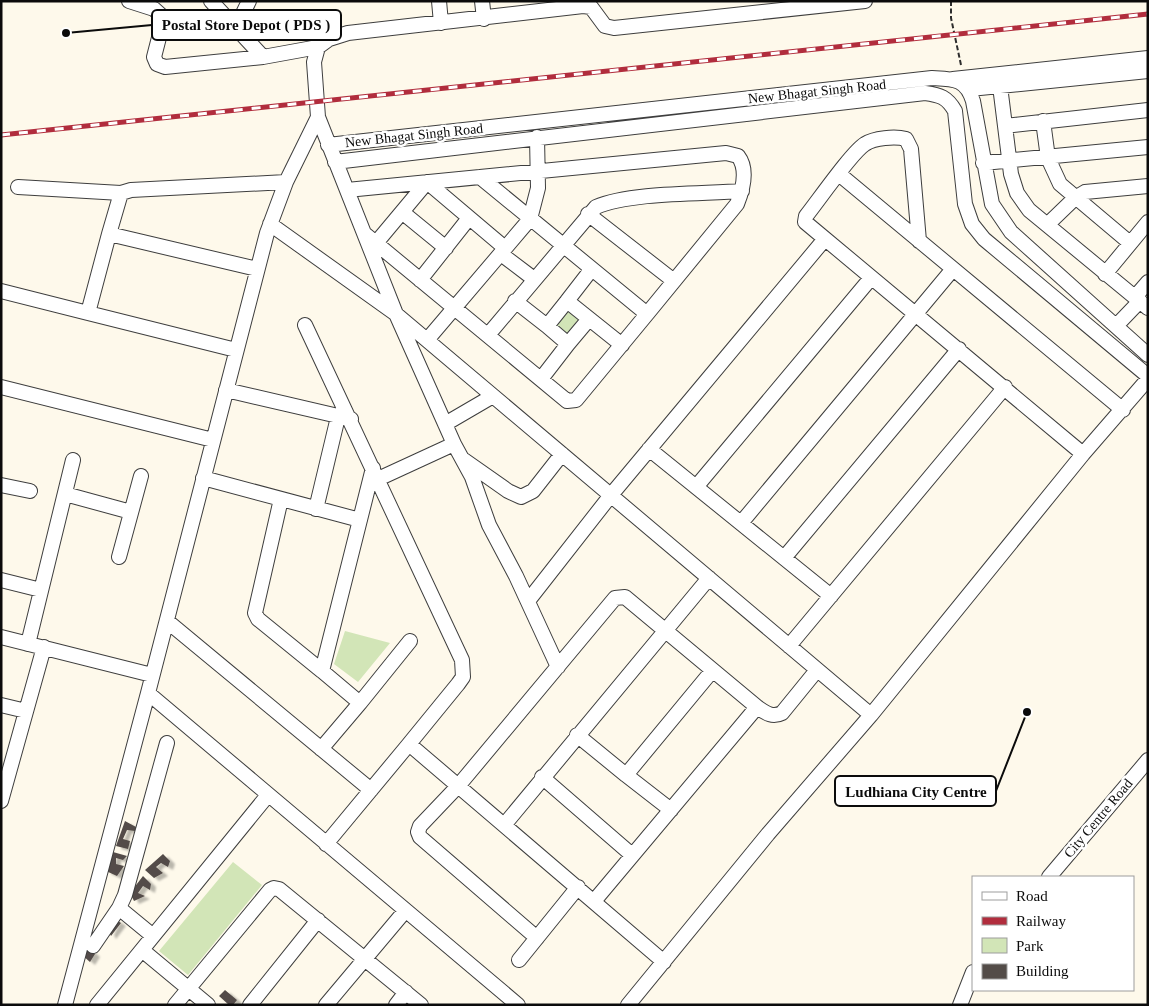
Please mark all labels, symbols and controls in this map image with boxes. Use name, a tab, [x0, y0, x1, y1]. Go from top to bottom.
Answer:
callout: Postal Store Depot ( PDS )	[152, 10, 341, 40]
text: Postal Store Depot ( PDS )	[162, 17, 330, 34]
street label: New Bhagat Singh Road	[747, 77, 887, 106]
street label: New Bhagat Singh Road	[344, 121, 484, 150]
callout: Ludhiana City Centre	[835, 776, 996, 806]
street label: City Centre Road	[1061, 776, 1136, 861]
text: Ludhiana City Centre	[845, 784, 987, 800]
legend	[972, 876, 1134, 991]
text: Road	[1016, 888, 1048, 904]
text: Railway	[1016, 913, 1066, 929]
text: Park	[1016, 938, 1044, 954]
text: Building	[1016, 963, 1069, 979]

